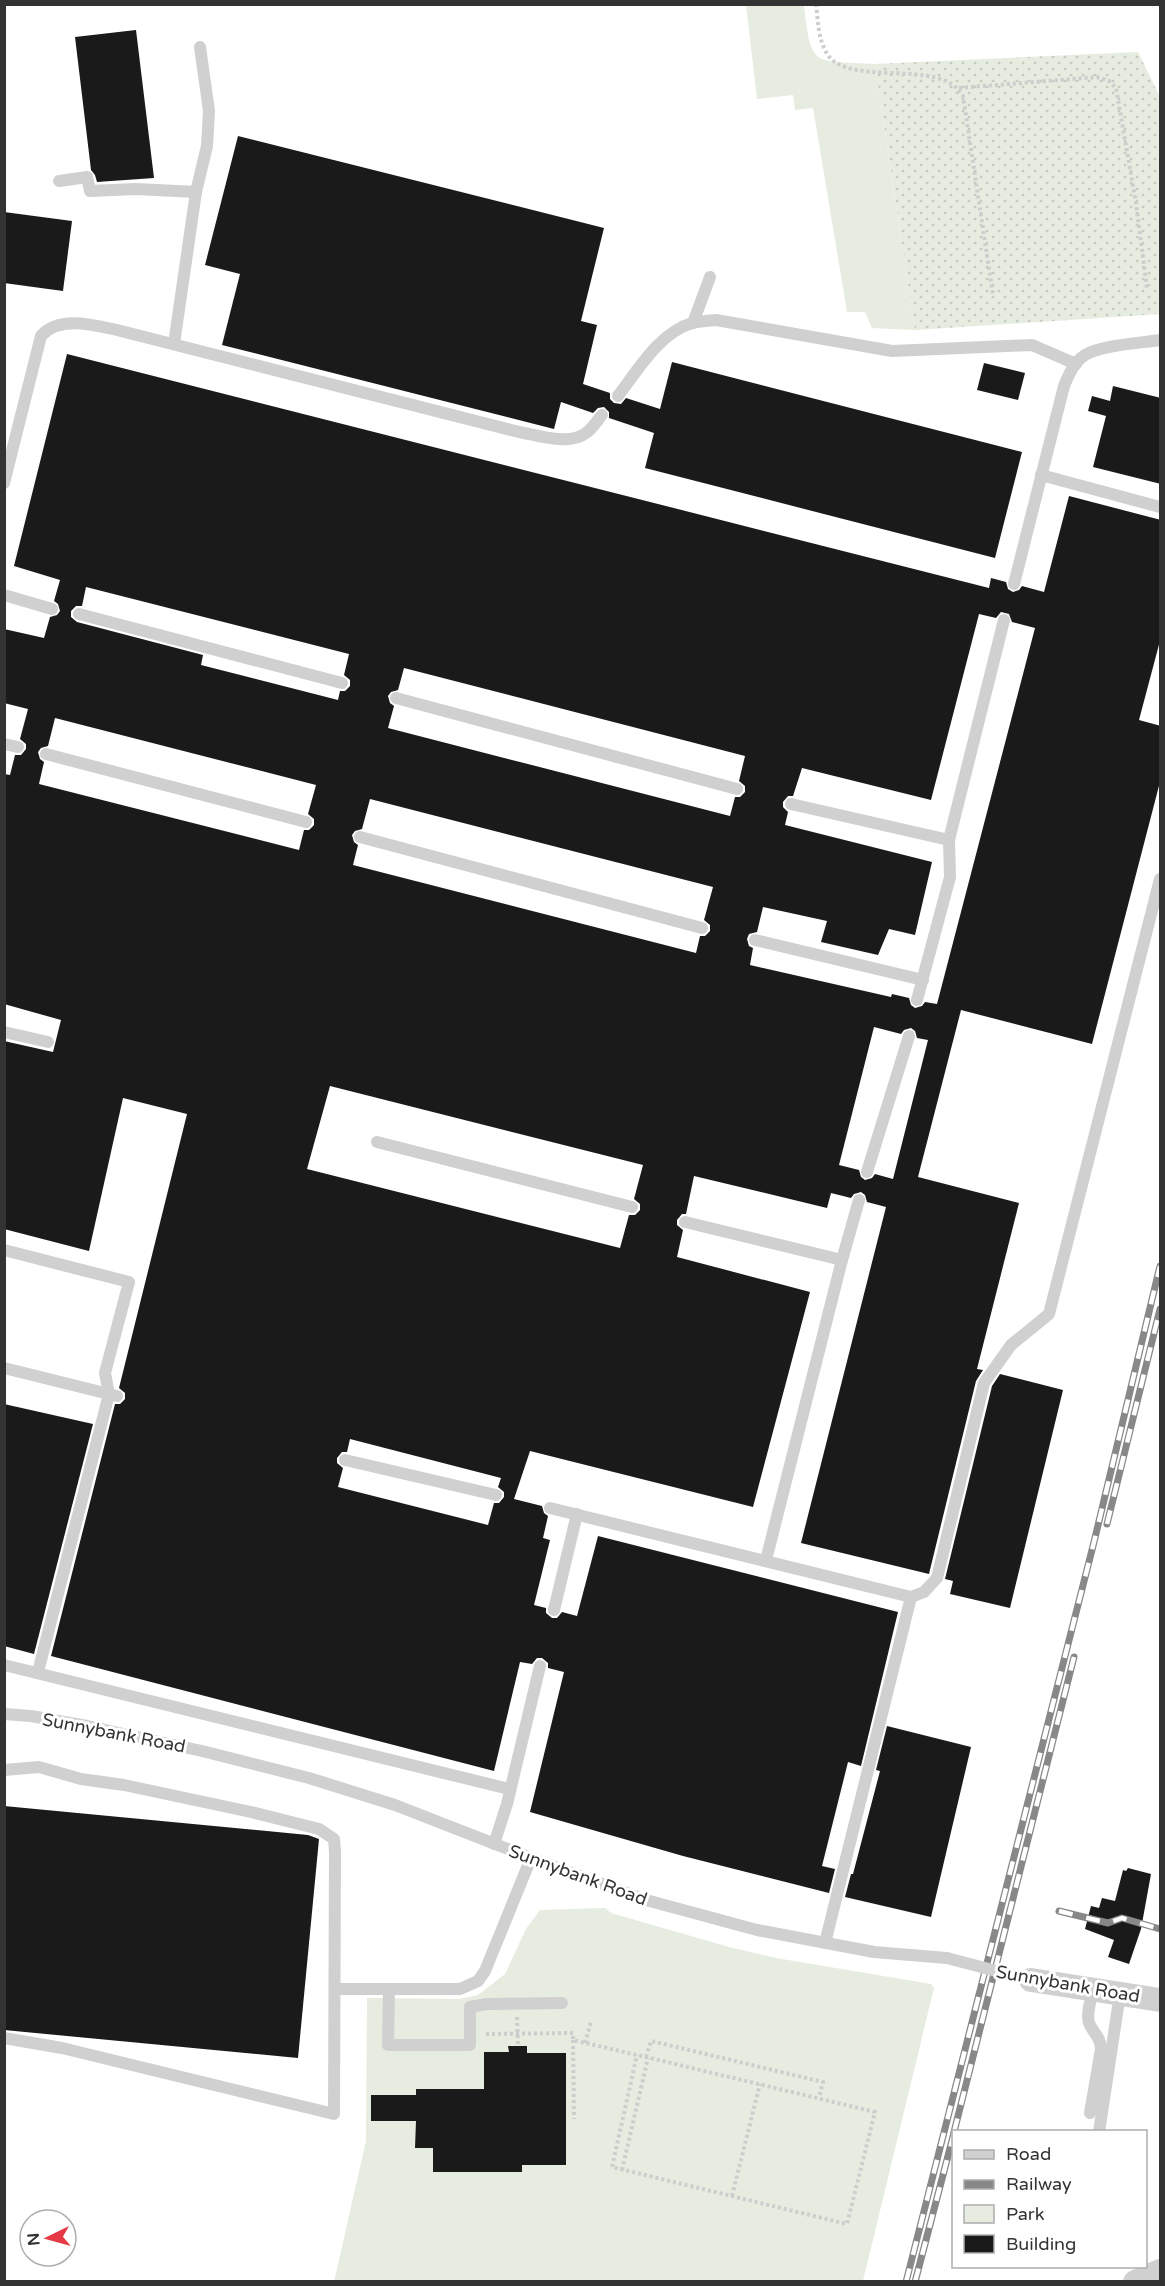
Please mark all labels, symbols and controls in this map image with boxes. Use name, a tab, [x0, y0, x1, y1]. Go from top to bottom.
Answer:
street label: Sunnybank Road	[40, 1708, 188, 1758]
street label: Sunnybank Road	[506, 1840, 650, 1910]
street label: Sunnybank Road	[994, 1961, 1142, 2007]
legend	[952, 2130, 1147, 2268]
text: Road	[1006, 2143, 1051, 2165]
text: Railway	[1006, 2173, 1072, 2195]
text: Park	[1006, 2203, 1045, 2225]
north arrow	[18, 2208, 78, 2268]
text: N	[24, 2232, 45, 2246]
text: Building	[1006, 2233, 1076, 2255]

